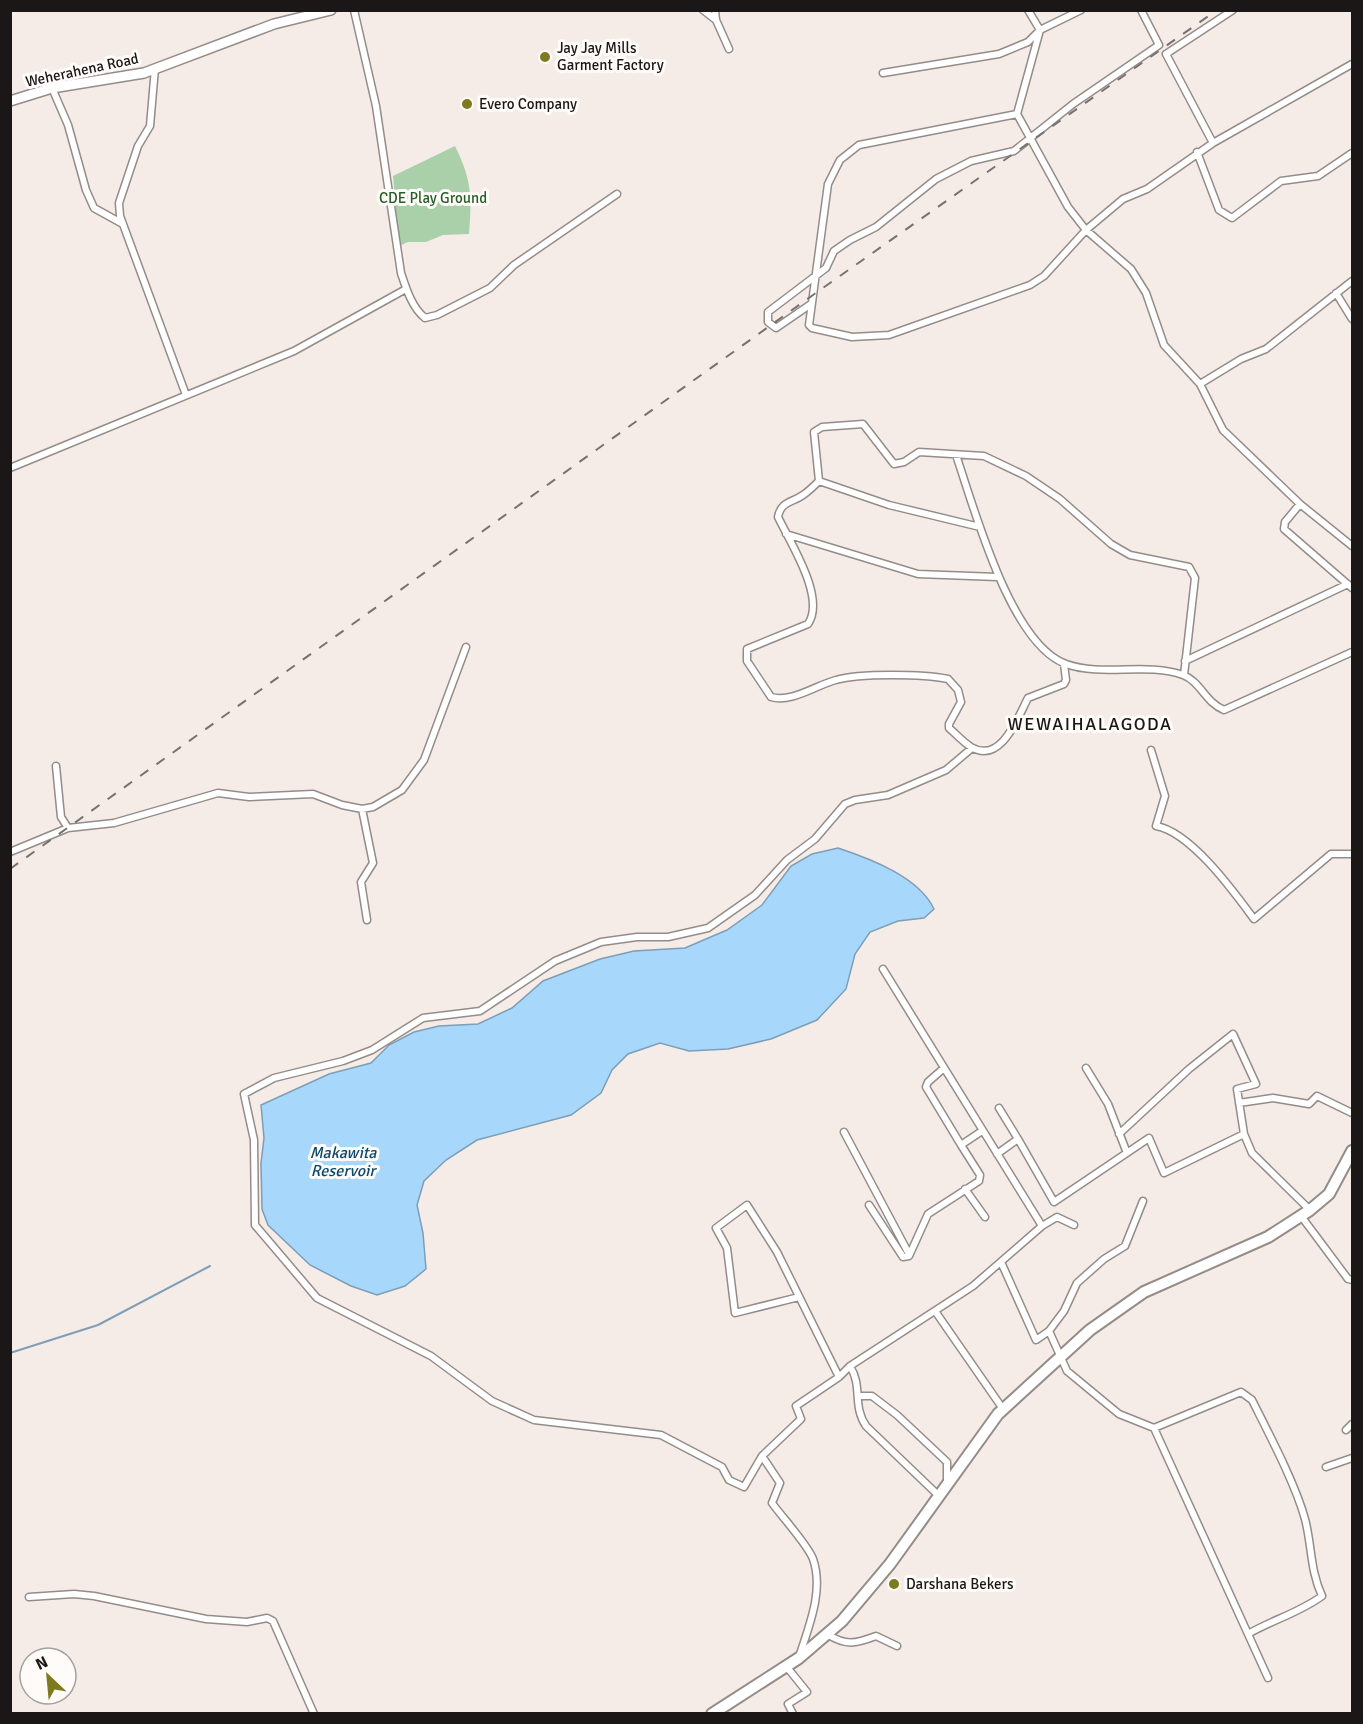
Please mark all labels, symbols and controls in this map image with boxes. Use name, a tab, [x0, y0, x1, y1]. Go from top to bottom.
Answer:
place label: Jay Jay Mills Garment Factory	[557, 39, 664, 74]
street label: Weherahena Road	[24, 49, 140, 91]
marker: Jay Jay Mills Garment Factory	[538, 50, 552, 64]
place label: Evero Company	[479, 95, 577, 113]
marker: Evero Company	[460, 97, 474, 111]
park label: CDE Play Ground	[379, 189, 487, 207]
district label: WEWAIHALAGODA	[1007, 713, 1173, 735]
water label: Makawita Reservoir	[310, 1143, 377, 1181]
place label: Darshana Bekers	[906, 1575, 1014, 1593]
marker: Darshana Bekers	[887, 1577, 901, 1591]
north arrow	[18, 1646, 78, 1706]
text: N	[32, 1652, 51, 1675]

